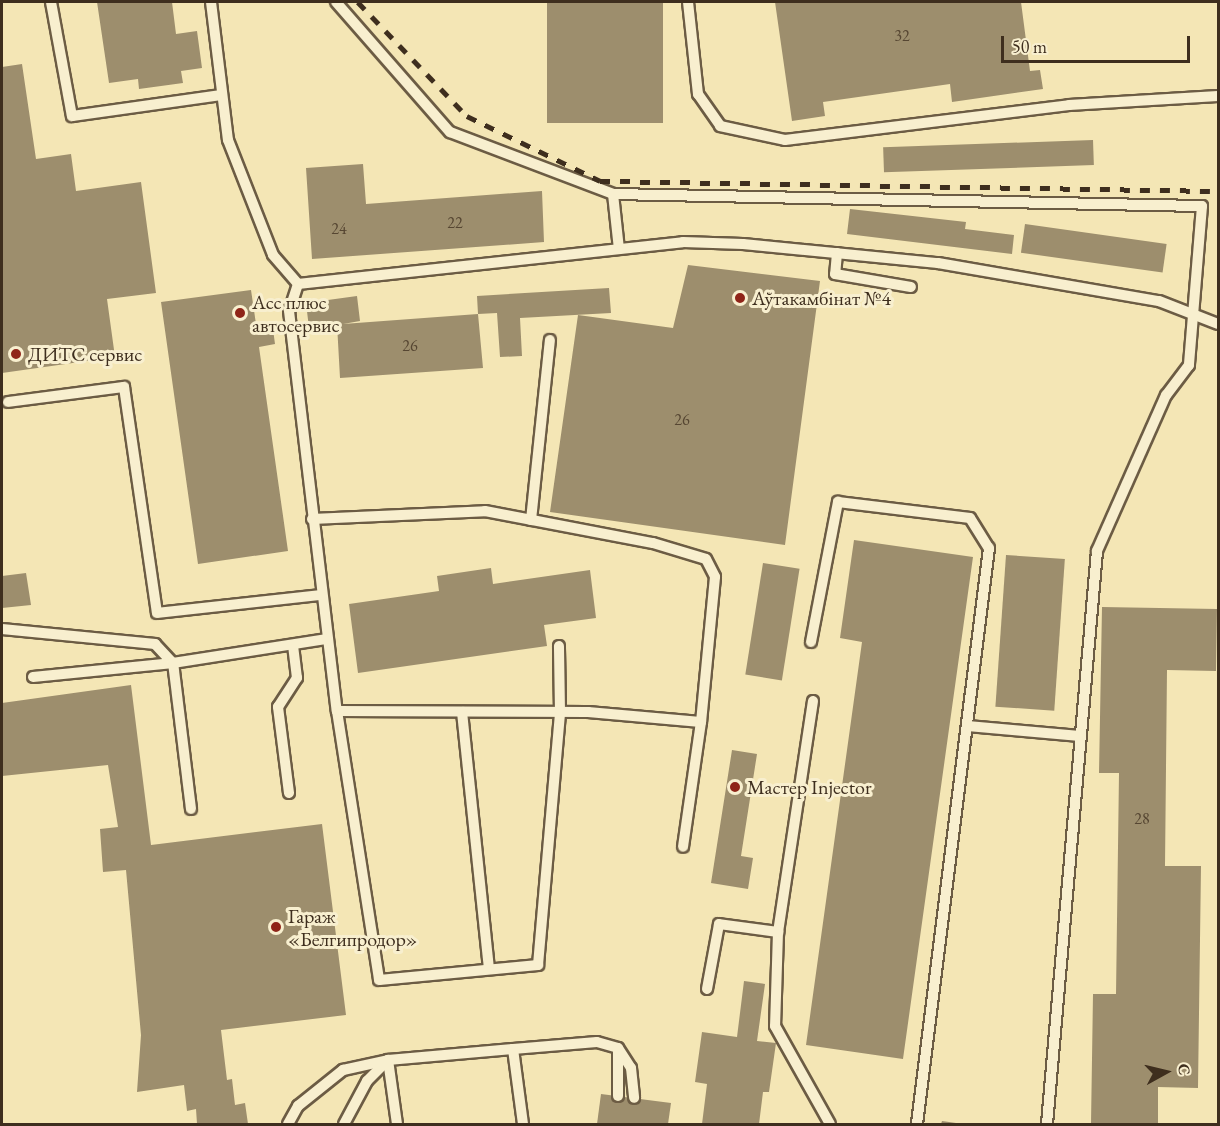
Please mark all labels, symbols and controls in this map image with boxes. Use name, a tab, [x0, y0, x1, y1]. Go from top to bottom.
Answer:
scale bar	[1004, 24, 1193, 62]
house number: 32	[894, 26, 910, 46]
text: 50 m	[1012, 35, 1047, 58]
house number: 22	[447, 213, 463, 233]
house number: 24	[331, 219, 347, 239]
place label: Аўтакамбінат №4	[752, 286, 891, 310]
place label: Асс плюс автосервис	[252, 290, 340, 337]
marker: Аўтакамбінат №4	[733, 291, 747, 305]
marker: Асс плюс автосервис	[233, 306, 247, 320]
house number: 26	[402, 336, 418, 356]
place label: ДИТС сервис	[28, 342, 142, 366]
marker: ДИТС сервис	[9, 347, 23, 361]
house number: 26	[674, 410, 690, 430]
place label: Мастер Injector	[747, 775, 872, 799]
marker: Мастер Injector	[728, 780, 742, 794]
house number: 28	[1134, 809, 1150, 829]
place label: Гараж «Белгипродор»	[288, 904, 417, 951]
marker: Гараж «Белгипродор»	[269, 920, 283, 934]
north arrow	[1136, 1042, 1196, 1102]
text: С	[1173, 1062, 1196, 1077]

